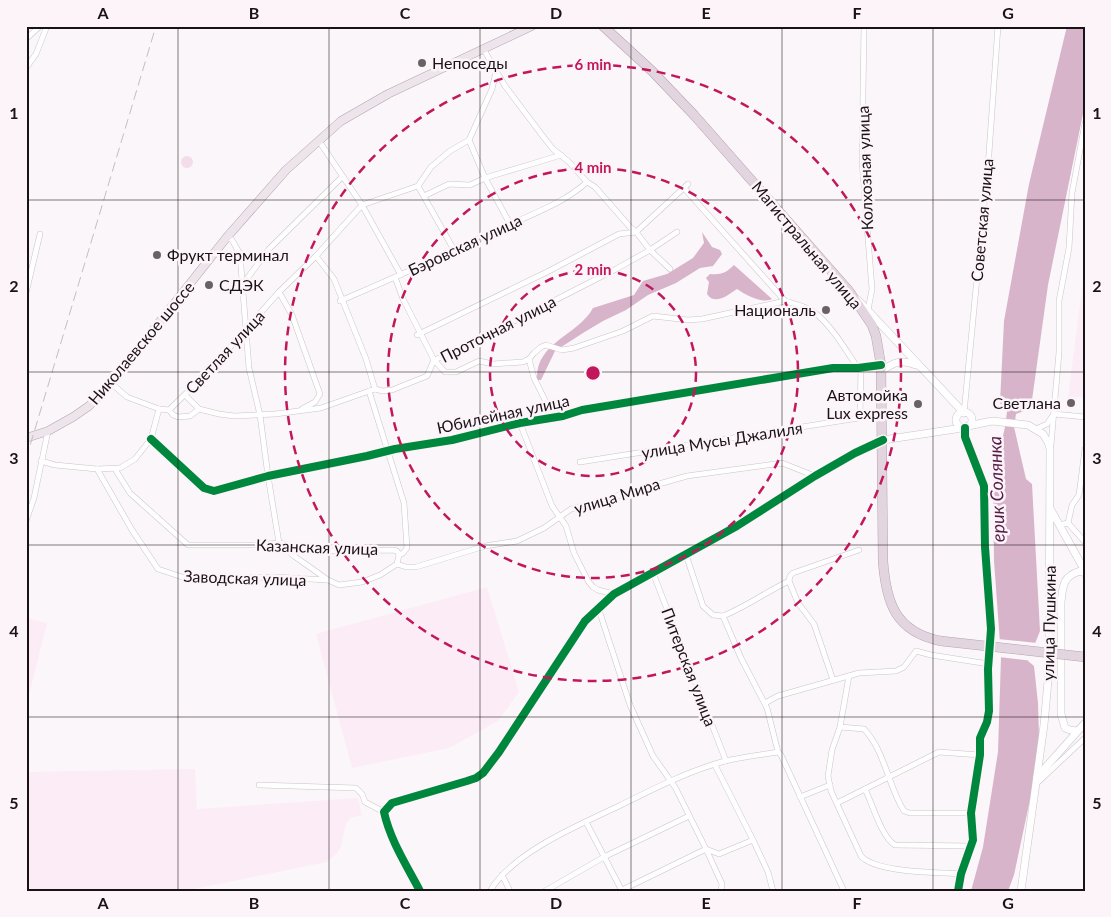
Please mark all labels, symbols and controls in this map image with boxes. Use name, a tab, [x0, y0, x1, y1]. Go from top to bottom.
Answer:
text: A	[96, 3, 109, 22]
text: B	[249, 3, 259, 22]
text: C	[400, 3, 411, 22]
text: D	[550, 3, 562, 22]
text: E	[701, 3, 711, 22]
text: F	[852, 3, 862, 22]
text: G	[1002, 3, 1014, 22]
place label: Непоседы	[432, 53, 508, 72]
text: 6 min	[574, 55, 612, 73]
marker: Непоседы	[416, 57, 428, 69]
text: 1	[9, 103, 19, 122]
text: 1	[1092, 103, 1102, 122]
street label: Колхозная улица	[853, 105, 876, 231]
text: 4 min	[574, 158, 612, 176]
street label: Советская улица	[967, 158, 996, 282]
street label: Магистральная улица	[748, 177, 866, 312]
street label: Бэровская улица	[405, 210, 524, 279]
place label: Фрукт терминал	[167, 245, 289, 264]
marker: Фрукт терминал	[151, 249, 163, 261]
text: 2 min	[574, 260, 612, 278]
place label: СДЭК	[219, 275, 264, 294]
text: 2	[9, 276, 19, 295]
text: 2	[1092, 276, 1102, 295]
street label: Николаевское шоссе	[84, 277, 198, 408]
marker: СДЭК	[203, 279, 215, 291]
street label: Проточная улица	[437, 291, 559, 366]
place label: Националь	[734, 300, 816, 319]
marker: Националь	[820, 304, 832, 316]
street label: Светлая улица	[181, 306, 268, 397]
centre of rings	[584, 364, 602, 382]
place label: Автомойка Lux express	[826, 385, 908, 422]
street label: Юбилейная улица	[435, 390, 571, 437]
place label: Светлана	[993, 393, 1061, 412]
marker: Светлана	[1065, 397, 1077, 409]
marker: Автомойка Lux express	[912, 398, 924, 410]
street label: улица Мусы Джалиля	[640, 417, 804, 462]
water label: ерик Солянка	[983, 436, 1009, 543]
text: 3	[9, 448, 19, 467]
text: 3	[1092, 448, 1102, 467]
street label: улица Мира	[572, 473, 662, 518]
street label: Казанская улица	[256, 535, 378, 558]
street label: улица Пушкина	[1038, 565, 1059, 681]
street label: Заводская улица	[183, 566, 307, 589]
street label: Питерская улица	[658, 605, 721, 729]
text: 4	[9, 621, 19, 640]
text: 4	[1092, 621, 1102, 640]
text: 5	[9, 793, 19, 812]
text: 5	[1092, 793, 1102, 812]
text: A	[96, 893, 109, 912]
text: B	[249, 893, 259, 912]
text: C	[400, 893, 411, 912]
text: D	[550, 893, 562, 912]
text: E	[701, 893, 711, 912]
text: F	[852, 893, 862, 912]
text: G	[1002, 893, 1014, 912]

